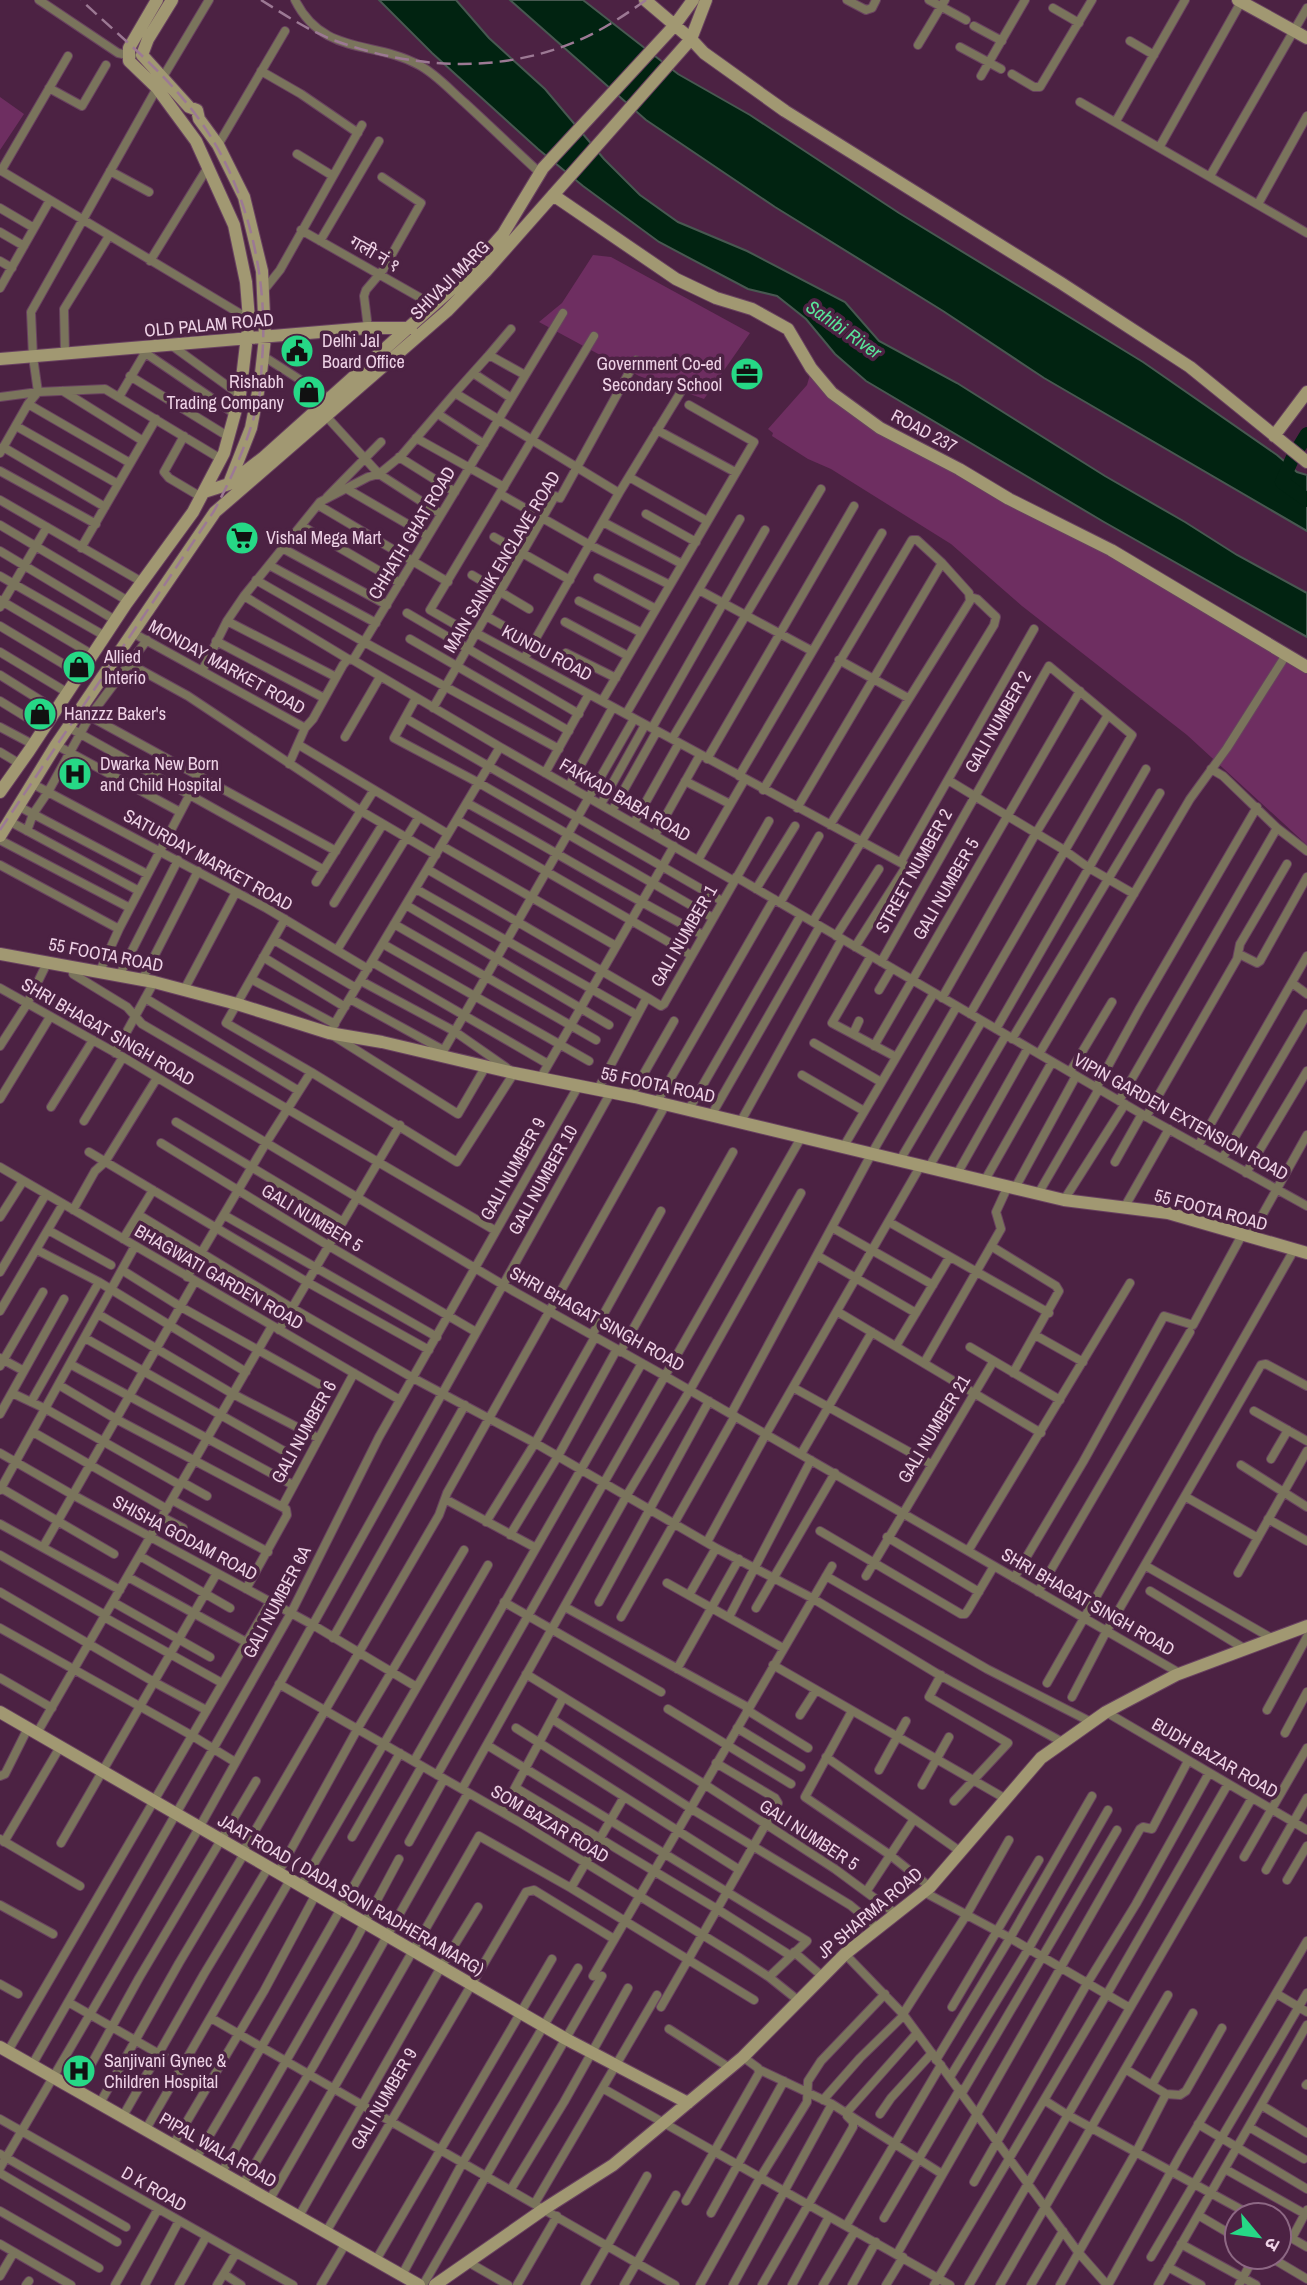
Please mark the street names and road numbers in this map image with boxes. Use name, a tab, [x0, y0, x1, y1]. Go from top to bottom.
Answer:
street label: गली नं १	[345, 229, 405, 278]
street label: SHIVAJI MARG	[404, 234, 495, 325]
street label: OLD PALAM ROAD	[143, 306, 275, 343]
street label: ROAD 237	[887, 403, 962, 458]
street label: CHHATH GHAT ROAD	[362, 462, 461, 604]
street label: MAIN SAINIK ENCLAVE ROAD	[437, 466, 566, 657]
street label: MONDAY MARKET ROAD	[144, 613, 310, 720]
street label: KUNDU ROAD	[498, 618, 597, 687]
street label: GALI NUMBER 2	[958, 666, 1037, 777]
street label: FAKKAD BABA ROAD	[555, 752, 695, 847]
street label: SATURDAY MARKET ROAD	[119, 803, 297, 917]
street label: STREET NUMBER 2	[869, 804, 958, 937]
street label: GALI NUMBER 5	[906, 833, 985, 944]
street label: GALI NUMBER 1	[644, 879, 723, 991]
street label: 55 FOOTA ROAD	[47, 931, 166, 978]
street label: SHRI BHAGAT SINGH ROAD	[17, 972, 200, 1091]
street label: VIPIN GARDEN EXTENSION ROAD	[1069, 1047, 1293, 1186]
street label: 55 FOOTA ROAD	[599, 1060, 718, 1109]
street label: GALI NUMBER 9	[474, 1113, 551, 1225]
street label: GALI NUMBER 10	[502, 1120, 583, 1239]
street label: GALI NUMBER 5	[257, 1177, 368, 1258]
street label: 55 FOOTA ROAD	[1152, 1182, 1271, 1237]
street label: BHAGWATI GARDEN ROAD	[130, 1218, 308, 1335]
street label: SHRI BHAGAT SINGH ROAD	[505, 1260, 689, 1377]
street label: GALI NUMBER 21	[891, 1369, 976, 1488]
street label: GALI NUMBER 6	[265, 1376, 342, 1488]
street label: SHISHA GODAM ROAD	[108, 1489, 262, 1586]
street label: GALI NUMBER 6A	[236, 1541, 317, 1662]
street label: SHRI BHAGAT SINGH ROAD	[997, 1542, 1180, 1661]
street label: BUDH BAZAR ROAD	[1148, 1711, 1283, 1804]
street label: SOM BAZAR ROAD	[487, 1778, 614, 1869]
street label: GALI NUMBER 5	[755, 1793, 864, 1876]
street label: JAAT ROAD ( DADA SONI RADHERA MARG)	[213, 1808, 489, 1981]
street label: JP SHARMA ROAD	[812, 1861, 928, 1964]
street label: GALI NUMBER 9	[344, 2043, 423, 2154]
street label: PIPAL WALA ROAD	[155, 2106, 281, 2193]
street label: D K ROAD	[117, 2160, 191, 2217]

